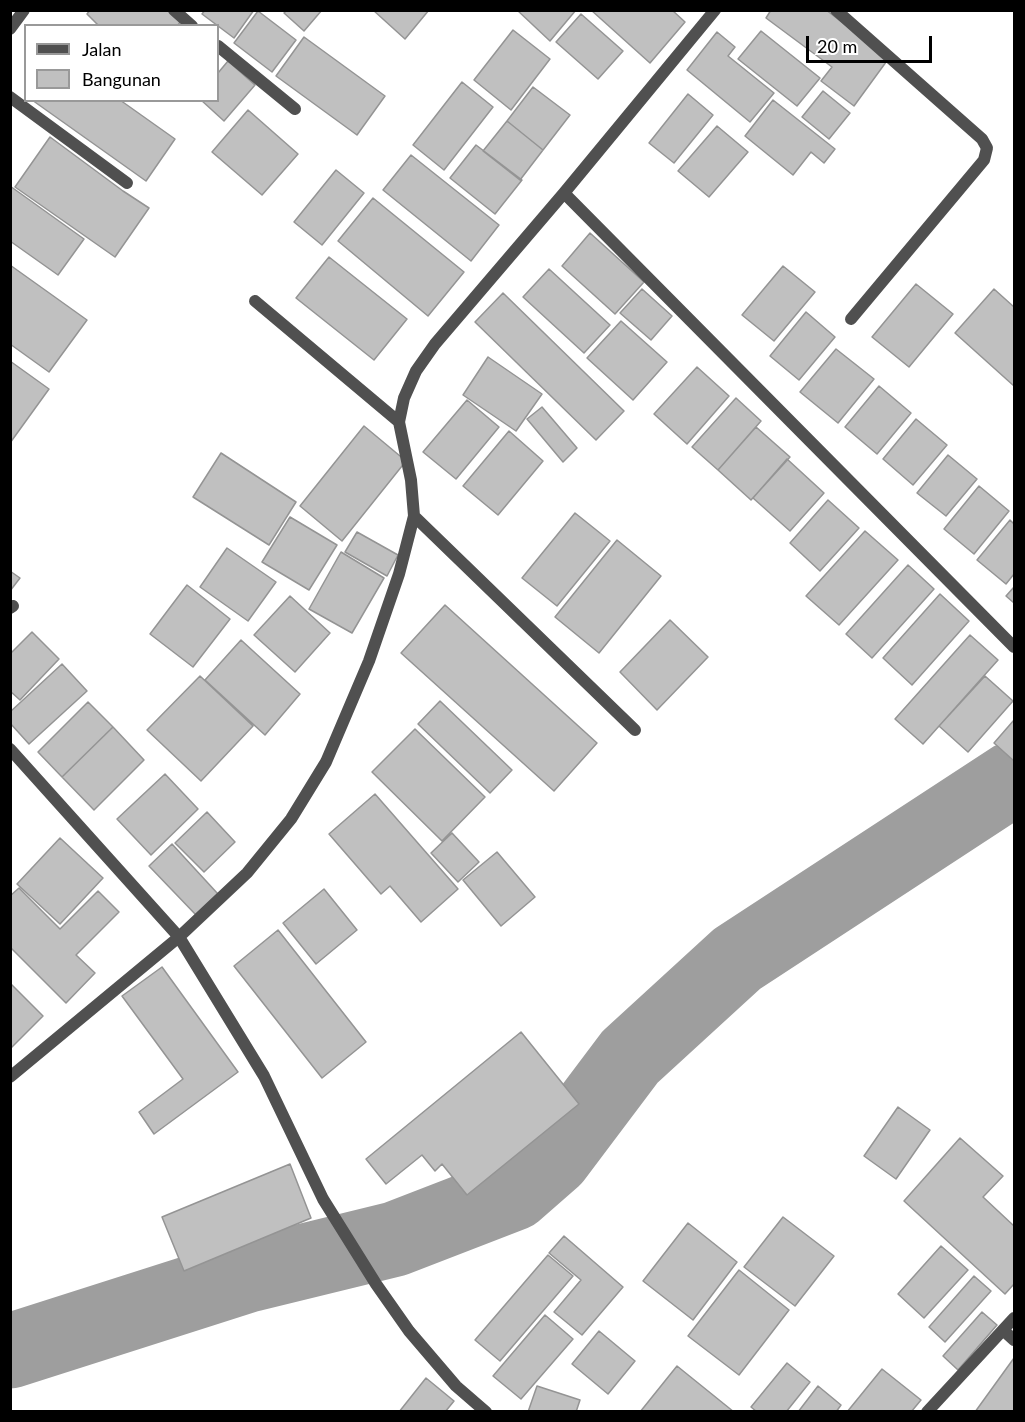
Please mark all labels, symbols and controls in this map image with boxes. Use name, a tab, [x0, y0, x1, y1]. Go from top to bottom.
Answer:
legend	[24, 24, 219, 102]
scale bar	[809, 24, 935, 62]
text: 20 m	[817, 35, 857, 57]
text: Jalan	[82, 38, 121, 60]
text: Bangunan	[82, 68, 161, 90]

